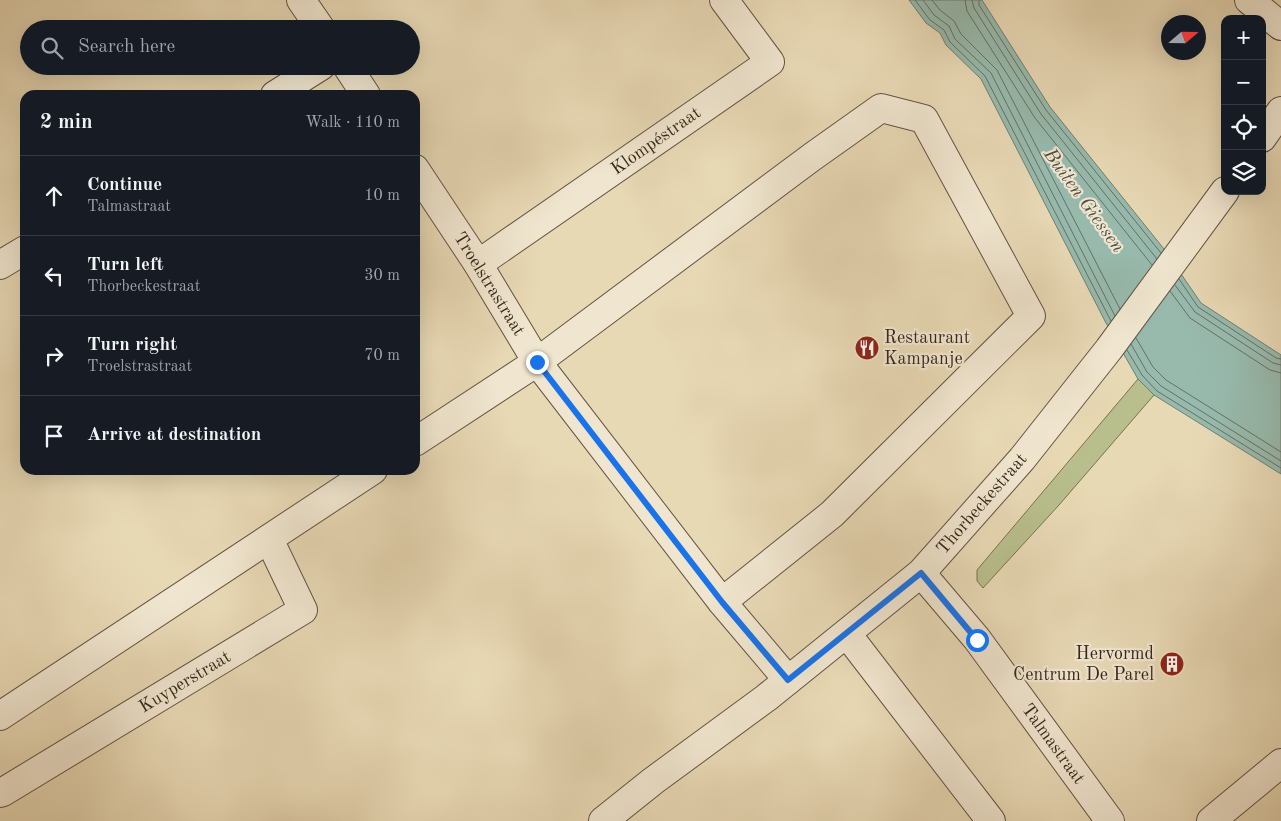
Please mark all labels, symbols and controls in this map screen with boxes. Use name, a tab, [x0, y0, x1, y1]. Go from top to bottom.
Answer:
north arrow	[1161, 15, 1206, 60]
map controls	[1221, 15, 1266, 195]
button: +	[1221, 15, 1266, 60]
search box	[20, 20, 420, 75]
icon: search	[38, 34, 66, 62]
text: Search here	[78, 38, 175, 57]
button: −	[1221, 60, 1266, 105]
street label: Klompéstraat	[608, 104, 704, 178]
button: locate	[1221, 105, 1266, 150]
text: 2 min	[40, 112, 93, 133]
text: Walk · 110 m	[305, 115, 400, 131]
water label: Buiten Giessen	[1039, 145, 1127, 257]
button: layers	[1221, 150, 1266, 195]
text: Continue	[87, 176, 162, 195]
icon: ahead	[40, 182, 68, 210]
text: 10 m	[364, 188, 400, 204]
text: Talmastraat	[87, 199, 171, 215]
street label: Troelstrastraat	[450, 229, 528, 339]
text: Turn left	[87, 256, 164, 275]
icon: left	[40, 262, 68, 290]
text: 30 m	[364, 268, 400, 284]
text: Thorbeckestraat	[87, 279, 200, 295]
place label: Restaurant Kampanje	[884, 329, 970, 368]
restaurant icon: Restaurant Kampanje	[854, 335, 880, 361]
text: Turn right	[87, 336, 177, 355]
icon: right	[40, 342, 68, 370]
text: 70 m	[364, 348, 400, 364]
route end	[526, 351, 549, 374]
text: Troelstrastraat	[87, 359, 192, 375]
icon: arrive	[40, 422, 68, 450]
text: Arrive at destination	[87, 426, 261, 445]
street label: Thorbeckestraat	[933, 450, 1031, 558]
route start	[966, 629, 989, 652]
place label: Hervormd Centrum De Parel	[1013, 645, 1154, 684]
street label: Kuyperstraat	[136, 648, 234, 716]
building icon: Hervormd Centrum De Parel	[1159, 651, 1185, 677]
street label: Talmastraat	[1018, 701, 1088, 787]

